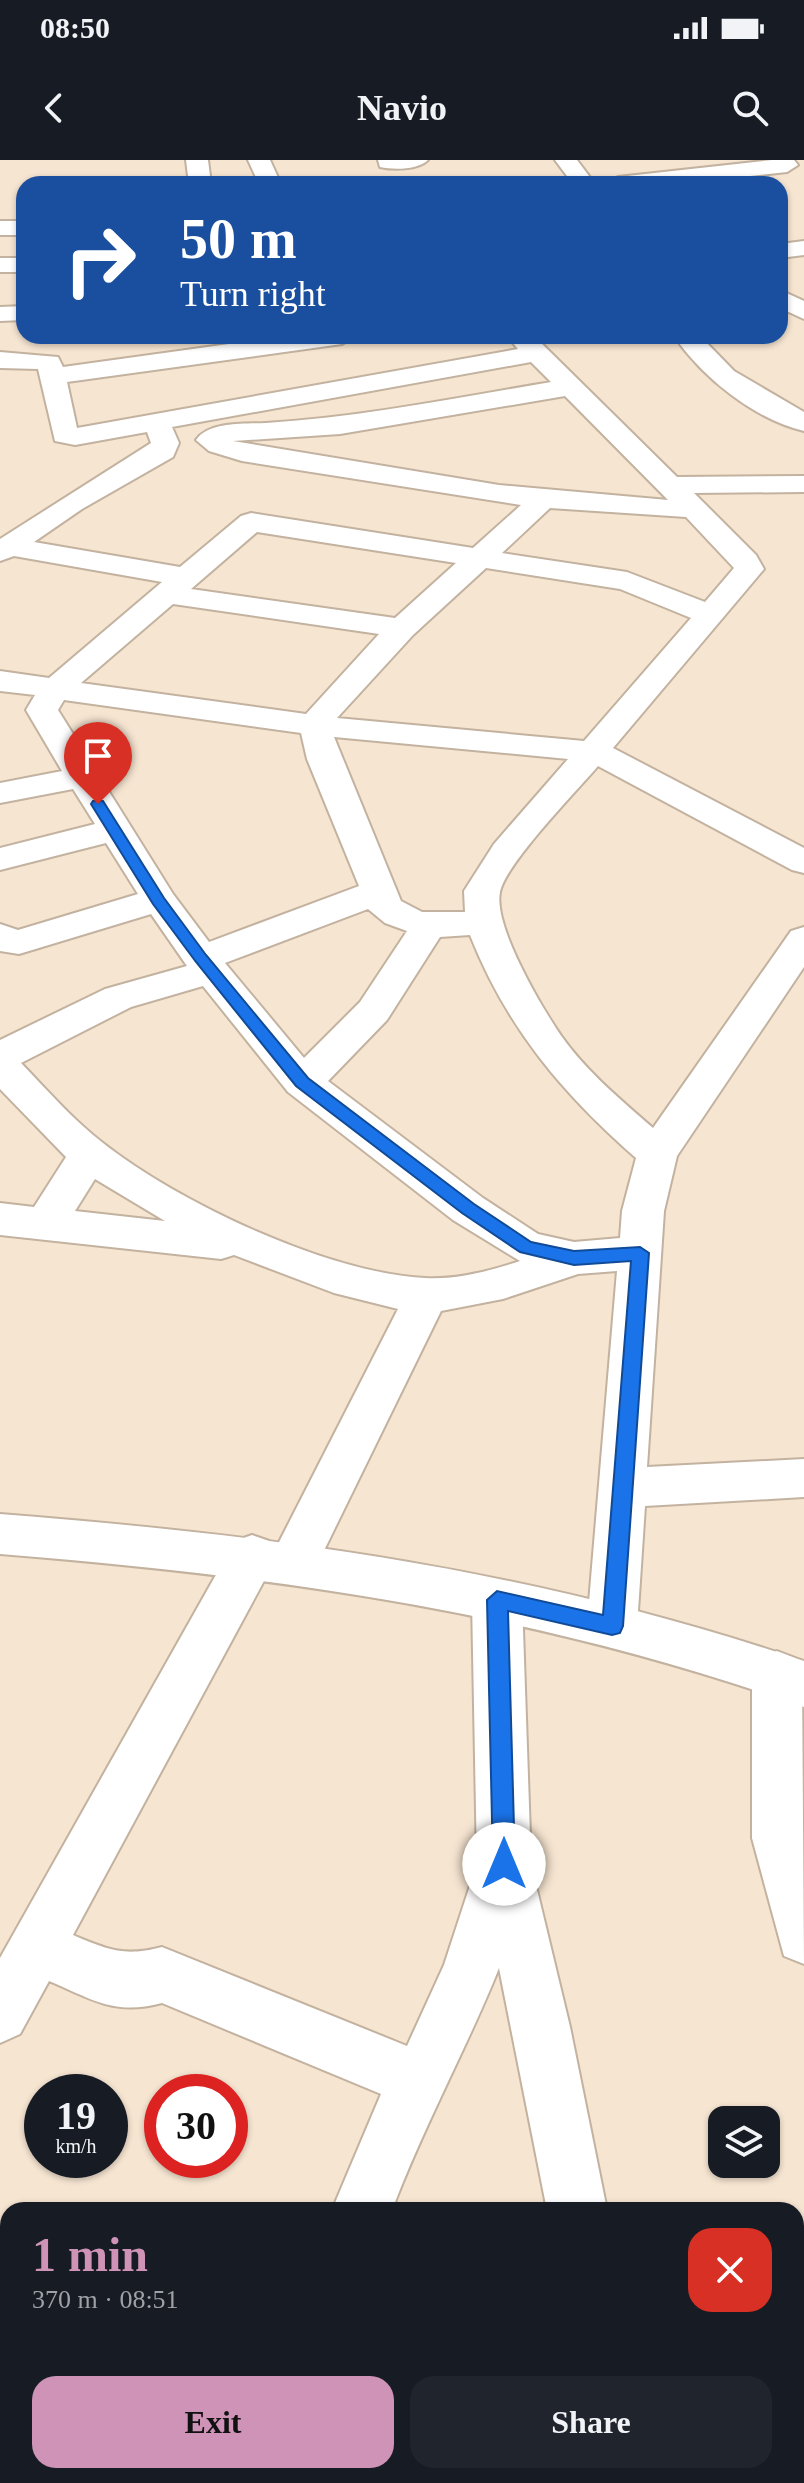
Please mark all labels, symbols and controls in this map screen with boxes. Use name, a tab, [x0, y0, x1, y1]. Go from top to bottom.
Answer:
text: 08:50	[40, 11, 110, 44]
icon: back	[32, 86, 76, 130]
icon: search	[728, 86, 772, 130]
text: Navio	[357, 88, 447, 128]
icon: right	[48, 208, 152, 312]
text: 50 m	[180, 208, 297, 270]
text: Turn right	[180, 274, 326, 314]
pin	[64, 722, 132, 804]
icon: arrive	[76, 734, 120, 778]
position arrow	[462, 1822, 546, 1906]
speed limit sign: 30	[144, 2074, 248, 2178]
text: 19	[56, 2093, 96, 2138]
map controls	[708, 2106, 780, 2178]
button: layers	[708, 2106, 780, 2178]
text: km/h	[55, 2135, 97, 2157]
text: 1 min	[32, 2228, 148, 2281]
button: close	[688, 2228, 772, 2312]
text: 370 m · 08:51	[32, 2285, 179, 2314]
button: Exit	[32, 2376, 394, 2468]
button: Share	[410, 2376, 772, 2468]

